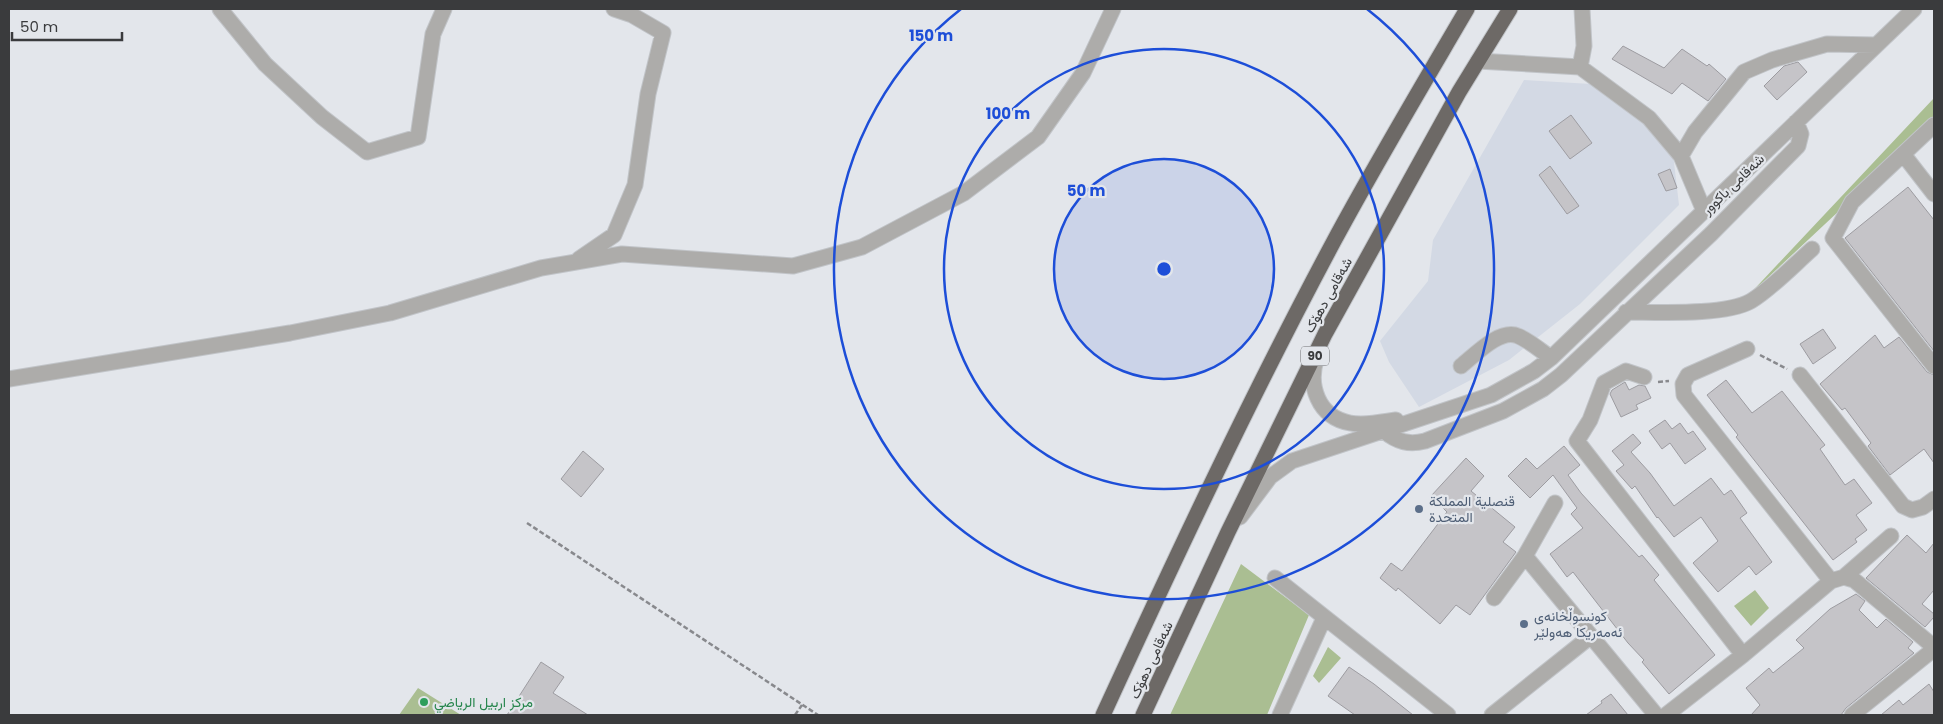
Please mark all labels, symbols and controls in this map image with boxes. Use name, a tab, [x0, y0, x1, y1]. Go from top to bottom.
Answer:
scale bar	[12, 10, 122, 42]
text: 50 m	[20, 16, 58, 37]
text: 150 m	[909, 25, 953, 46]
text: 100 m	[986, 103, 1030, 124]
street label: شەقامی باکوور	[1696, 149, 1769, 220]
text: 50 m	[1067, 180, 1105, 201]
street label: شەقامی دهۆک	[1299, 253, 1357, 337]
centre of rings	[1155, 260, 1173, 278]
road number: 90	[1301, 346, 1329, 366]
place label: قنصلية المملكة المتحدة	[1429, 491, 1515, 527]
marker: قنصلية المملكة المتحدة	[1413, 503, 1425, 515]
place label: کونسوڵخانەی ئەمەریکا هەولێر	[1533, 606, 1622, 642]
street label: شەقامی دهۆک	[1124, 618, 1178, 702]
marker: کونسوڵخانەی ئەمەریکا هەولێر	[1518, 618, 1530, 630]
place label: مركز اربيل الرياضي	[434, 692, 533, 714]
marker: مركز اربيل الرياضي	[418, 696, 430, 708]

